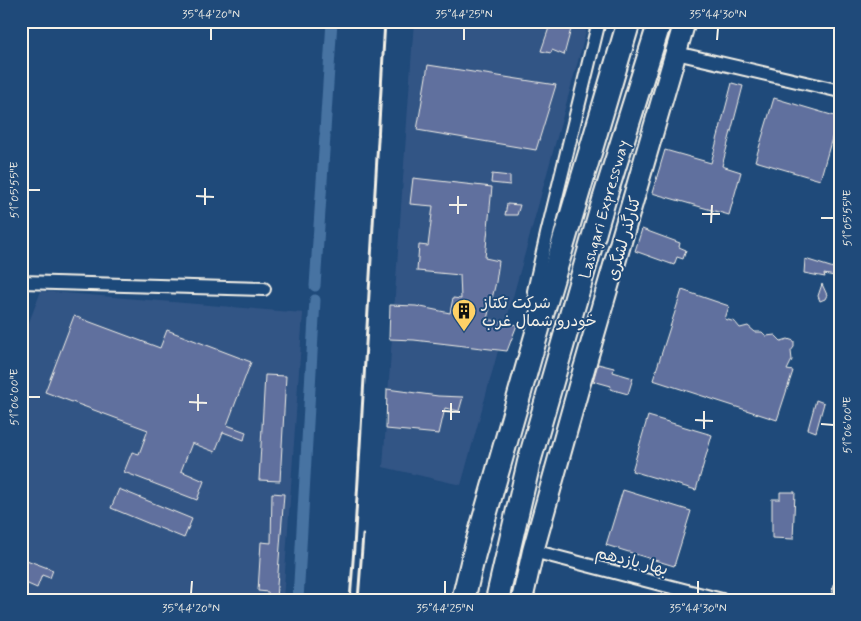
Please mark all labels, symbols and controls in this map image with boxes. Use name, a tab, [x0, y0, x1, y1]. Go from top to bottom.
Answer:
text: 35°44'20"N	[182, 7, 240, 23]
text: 35°44'25"N	[435, 7, 493, 23]
text: 35°44'30"N	[689, 7, 747, 23]
street label: Lashgari Expressway	[575, 138, 634, 281]
text: 51°05'55"E	[7, 161, 23, 219]
text: 51°05'55"E	[840, 189, 856, 247]
street label: کنارگذر لشگری	[602, 194, 647, 283]
place label: شرکت تکتاز خودرو شمال غرب	[480, 293, 597, 332]
building icon: شرکت تکتاز خودرو شمال غرب	[451, 298, 477, 332]
text: 51°06'00"E	[7, 368, 23, 426]
text: 51°06'00"E	[840, 396, 856, 454]
street label: بهار یازدهم	[593, 542, 670, 582]
text: 35°44'20"N	[162, 601, 220, 617]
text: 35°44'25"N	[416, 601, 474, 617]
text: 35°44'30"N	[669, 601, 727, 617]

